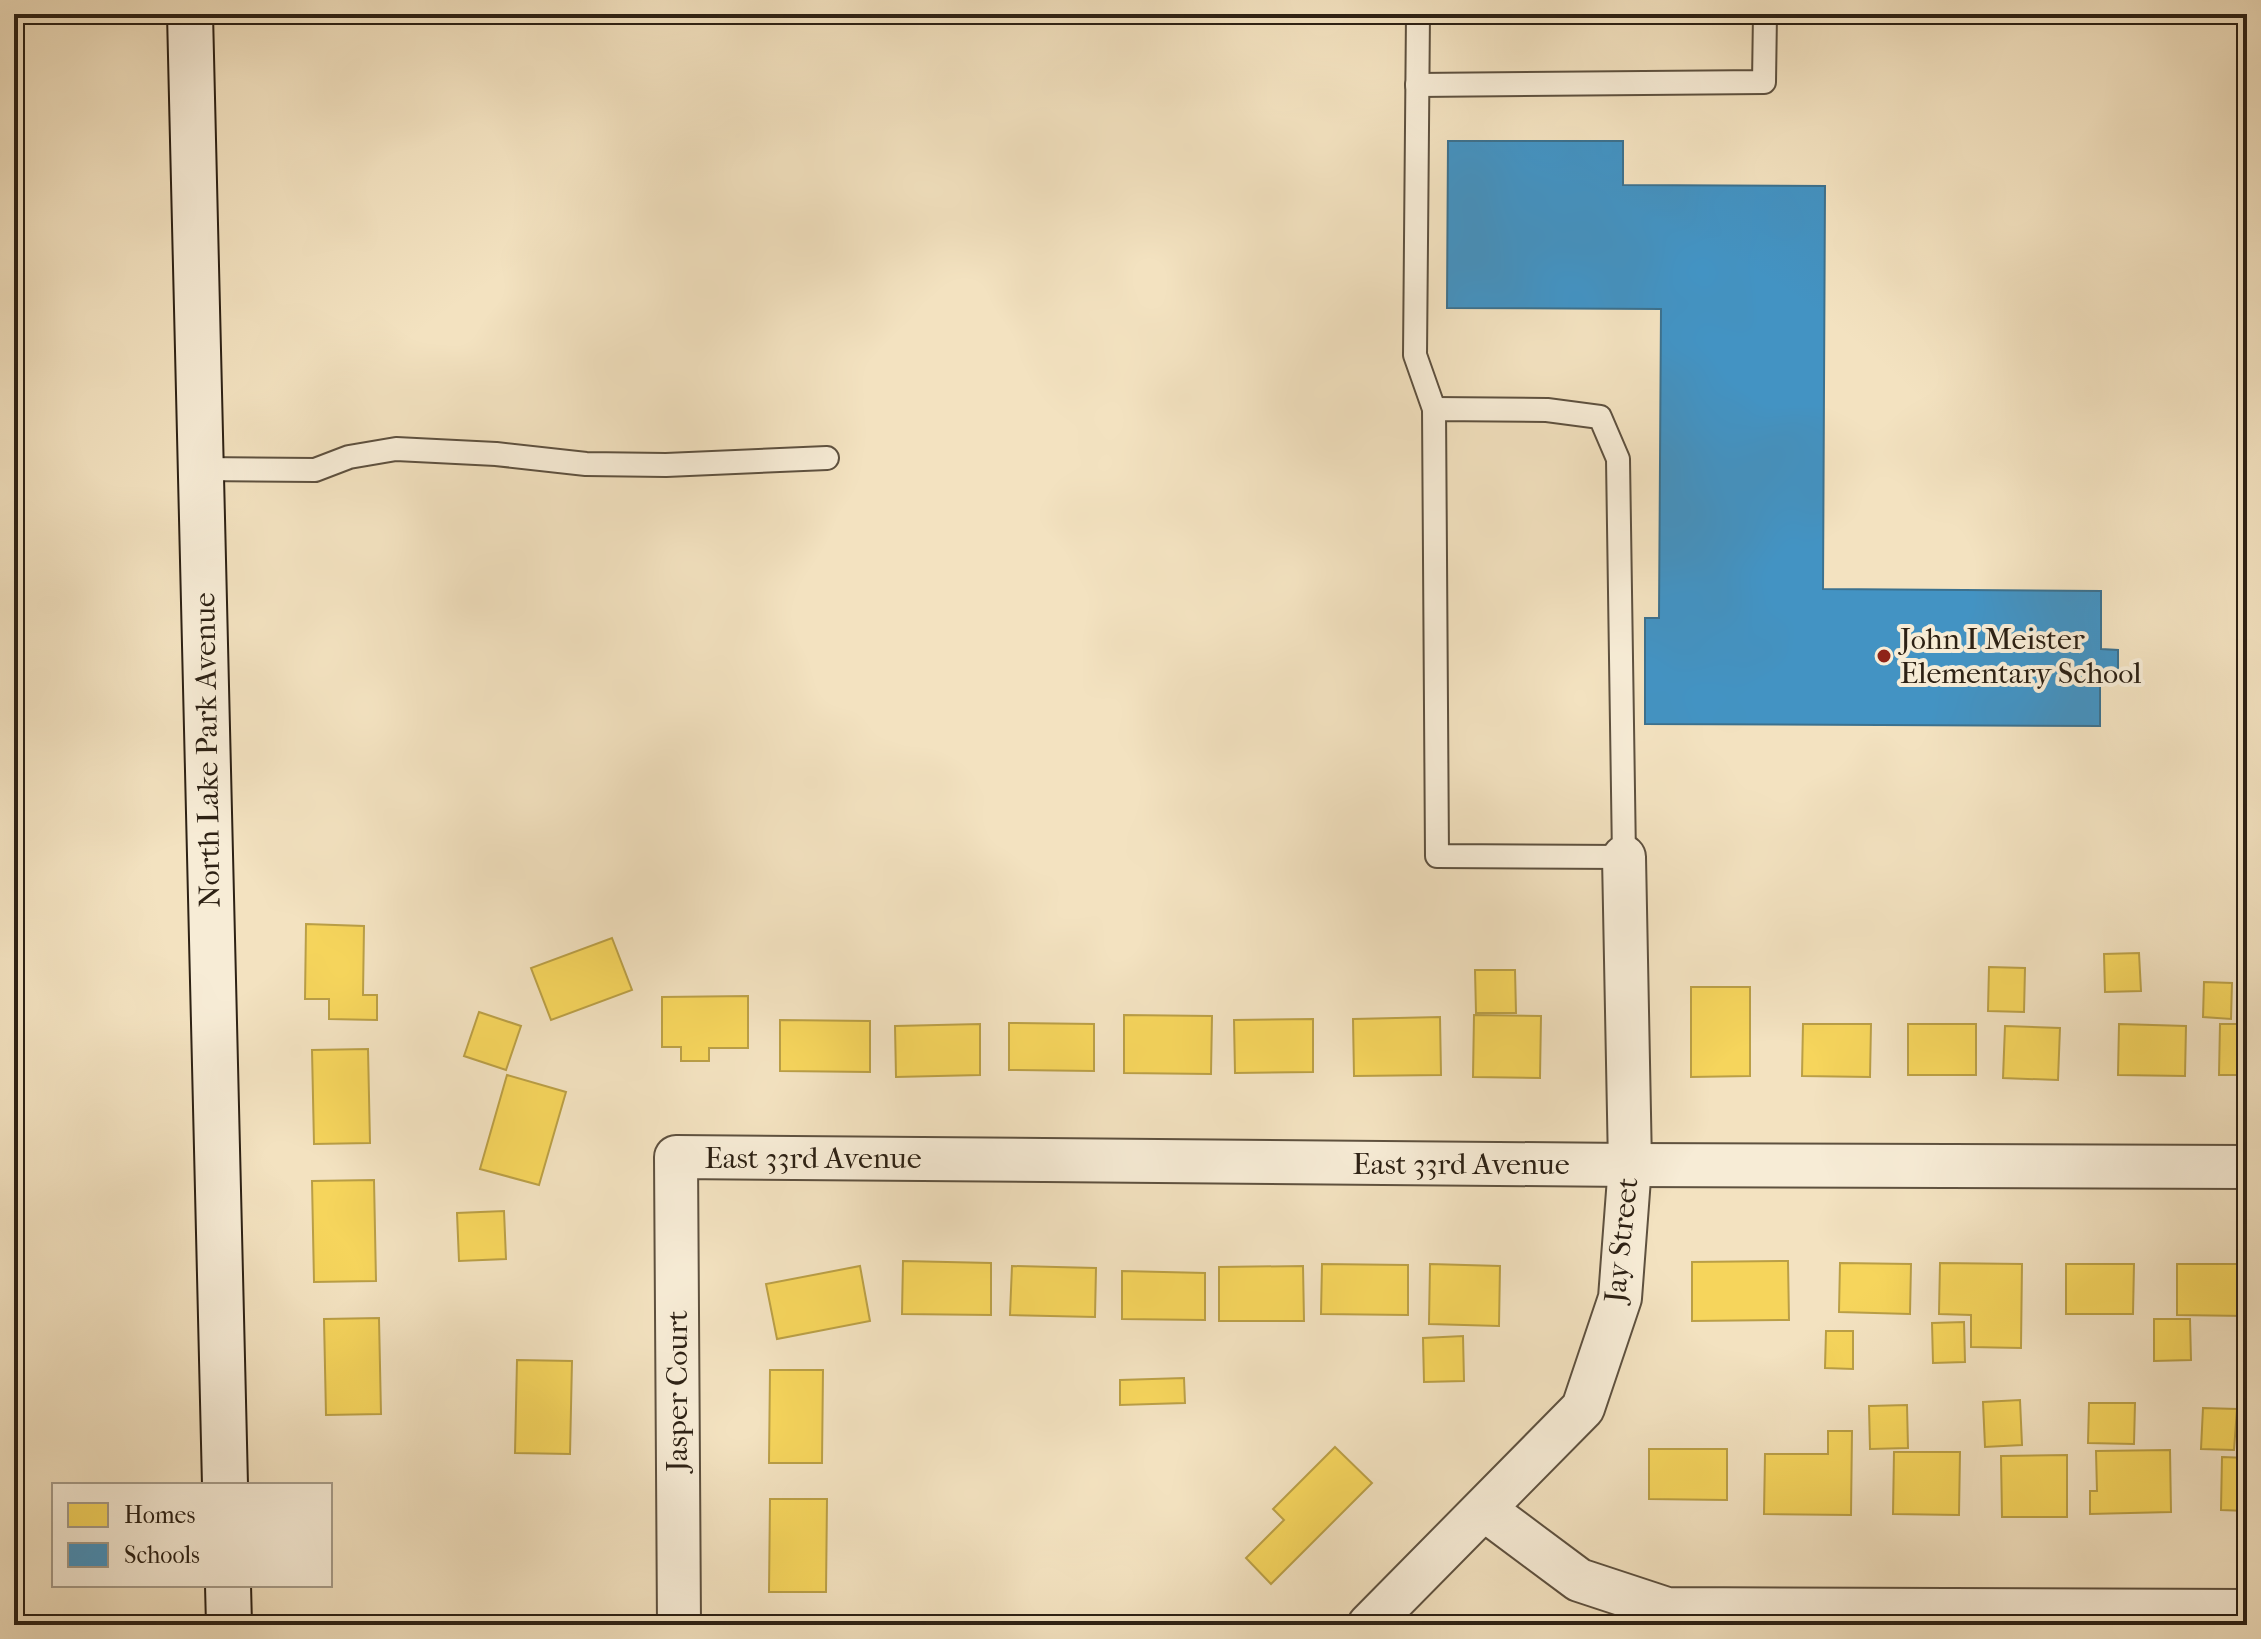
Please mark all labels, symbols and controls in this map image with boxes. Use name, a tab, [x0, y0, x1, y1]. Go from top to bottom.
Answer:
street label: North Lake Park Avenue	[187, 592, 228, 908]
place label: John I Meister Elementary School	[1898, 622, 2142, 691]
marker: John I Meister Elementary School	[1875, 647, 1893, 665]
street label: East 33rd Avenue	[705, 1141, 922, 1176]
street label: East 33rd Avenue	[1353, 1147, 1570, 1182]
street label: Jay Street	[1597, 1175, 1645, 1306]
street label: Jasper Court	[660, 1310, 695, 1474]
legend	[52, 1483, 332, 1587]
text: Homes	[124, 1501, 195, 1529]
text: Schools	[124, 1541, 200, 1569]

